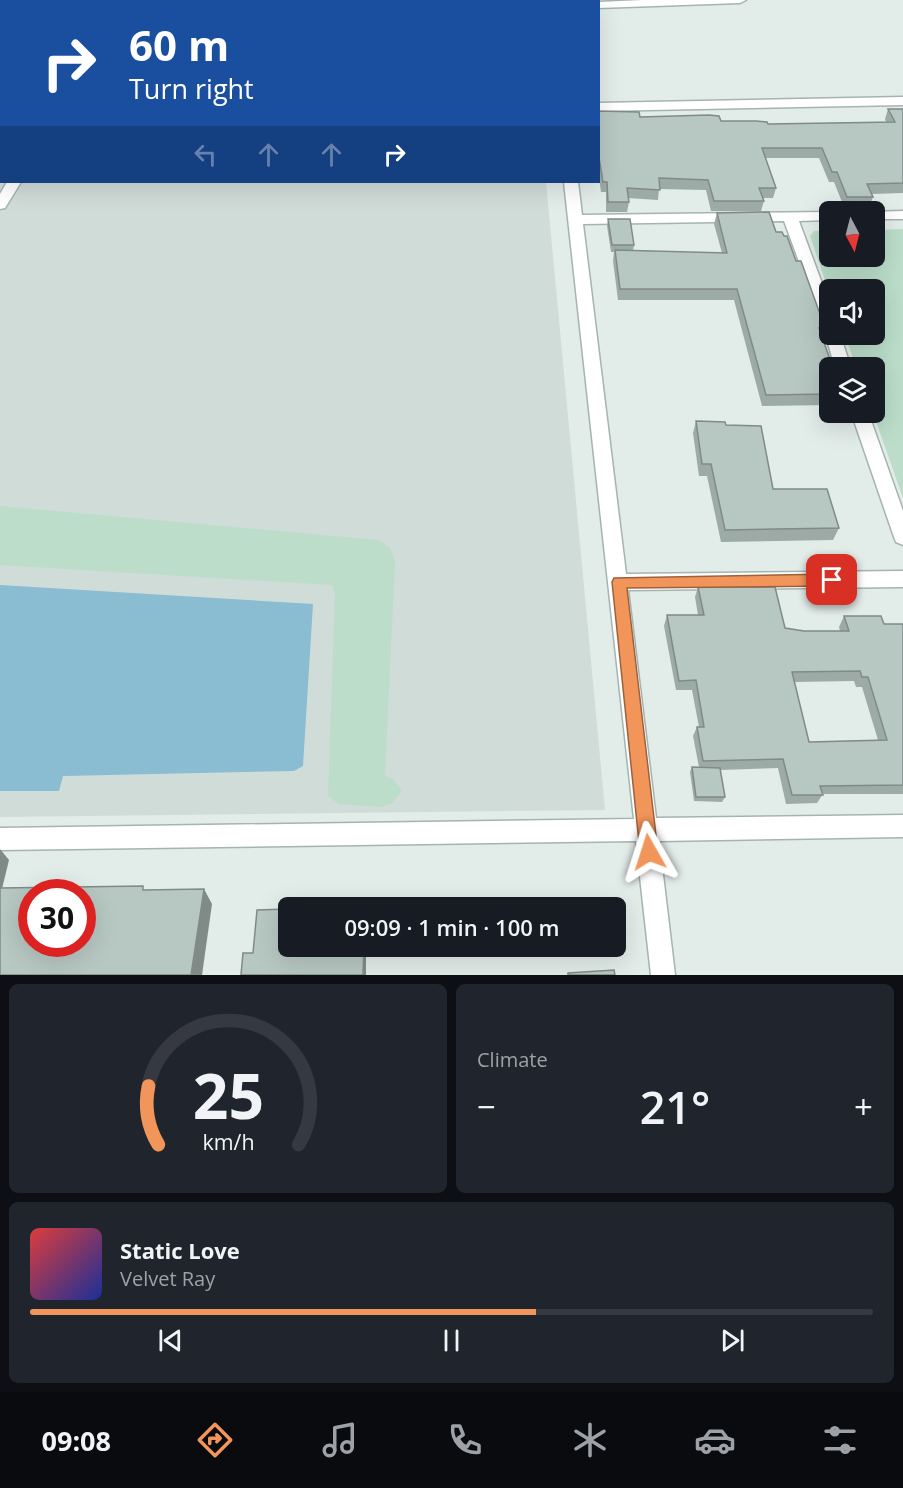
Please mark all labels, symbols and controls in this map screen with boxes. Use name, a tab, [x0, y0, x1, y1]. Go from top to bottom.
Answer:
text: 60 m	[129, 16, 229, 73]
icon: right	[30, 24, 108, 102]
text: Turn right	[129, 70, 254, 107]
icon: left	[189, 138, 222, 171]
icon: ahead	[252, 138, 285, 171]
icon: ahead	[315, 138, 348, 171]
icon: right	[378, 138, 411, 171]
north arrow	[819, 201, 885, 267]
map controls	[819, 201, 885, 423]
button: sound	[819, 279, 885, 345]
button: layers	[819, 357, 885, 423]
pin	[806, 554, 857, 605]
icon: arrive	[815, 563, 848, 596]
position arrow	[617, 820, 681, 884]
speed limit sign: 30	[18, 879, 96, 957]
text: 09:09 · 1 min · 100 m	[344, 912, 560, 942]
text: Climate	[477, 1046, 548, 1073]
text: 25	[192, 1052, 264, 1137]
text: 21°	[640, 1076, 710, 1137]
text: −	[477, 1084, 496, 1129]
text: +	[854, 1084, 873, 1129]
text: km/h	[202, 1128, 254, 1157]
text: Static Love	[120, 1235, 240, 1265]
text: Velvet Ray	[120, 1265, 215, 1292]
icon: previous	[154, 1324, 187, 1357]
icon: pause	[435, 1324, 468, 1357]
icon: next	[716, 1324, 749, 1357]
icon: directions	[194, 1419, 236, 1461]
icon: music	[319, 1419, 361, 1461]
icon: phone	[444, 1419, 486, 1461]
icon: climate	[569, 1419, 611, 1461]
icon: car	[694, 1419, 736, 1461]
icon: filters	[819, 1419, 861, 1461]
text: 09:08	[42, 1422, 111, 1459]

